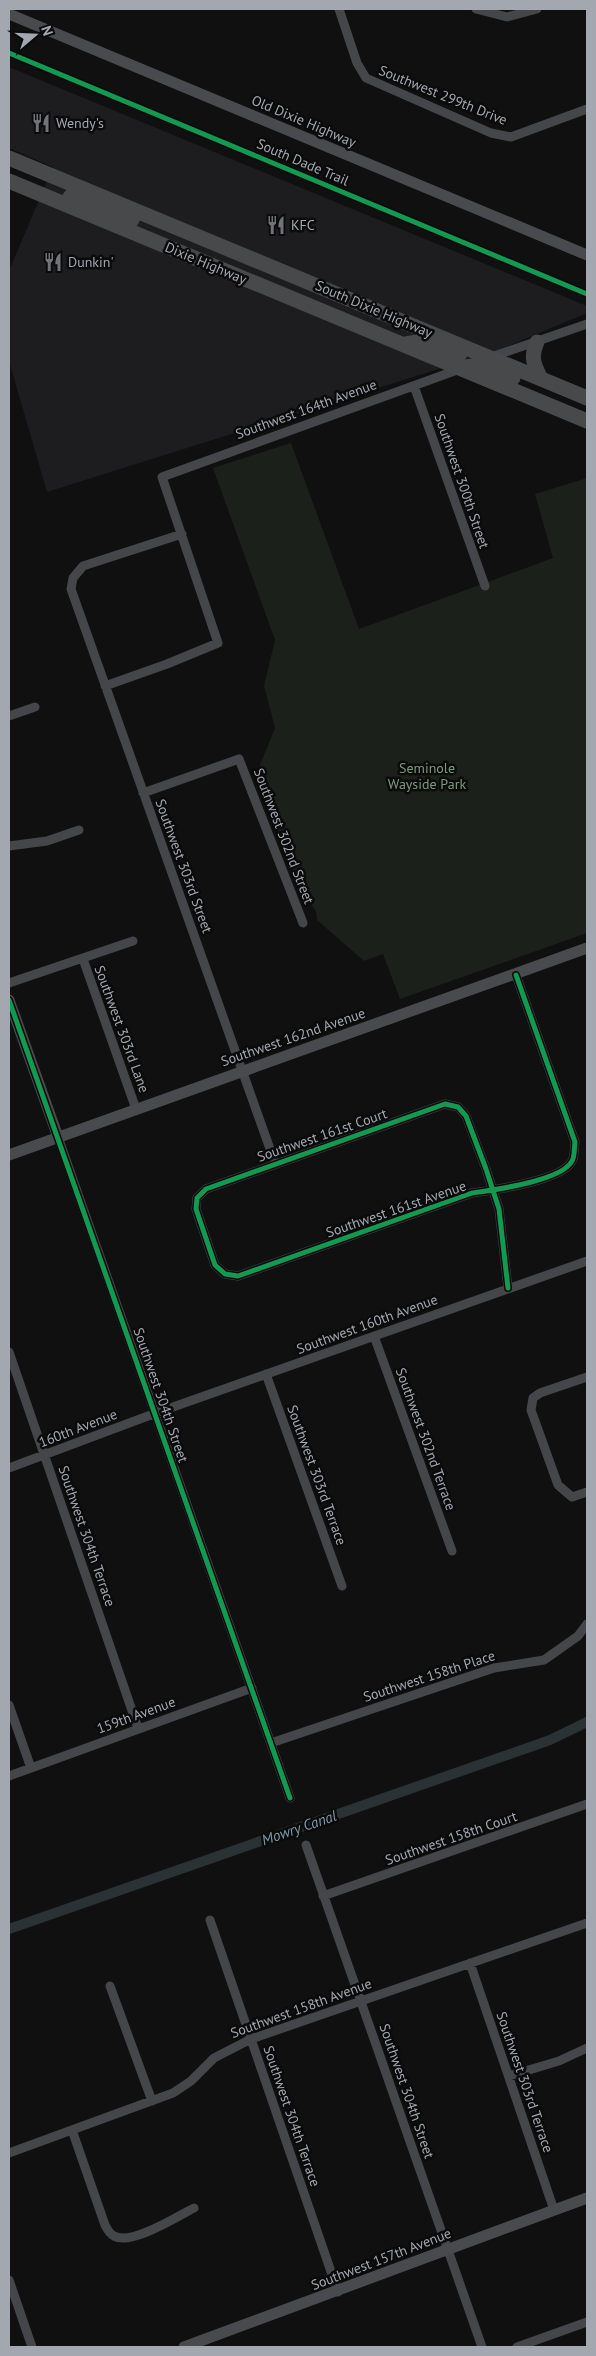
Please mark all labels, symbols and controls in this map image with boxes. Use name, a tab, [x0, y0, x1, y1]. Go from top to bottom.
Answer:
north arrow	[10, 10, 60, 60]
text: N	[37, 23, 57, 38]
street label: Southwest 299th Drive	[376, 61, 510, 129]
street label: Old Dixie Highway	[249, 91, 359, 151]
restaurant icon: Wendy's	[30, 112, 52, 134]
place label: Wendy's	[56, 114, 104, 132]
street label: South Dade Trail	[254, 134, 352, 190]
restaurant icon: KFC	[265, 214, 287, 236]
place label: KFC	[291, 216, 315, 234]
street label: Dixie Highway	[163, 238, 250, 288]
restaurant icon: Dunkin'	[42, 251, 64, 273]
place label: Dunkin'	[68, 253, 114, 271]
street label: South Dixie Highway	[313, 276, 436, 342]
street label: Southwest 164th Avenue	[233, 375, 379, 443]
street label: Southwest 300th Street	[430, 411, 494, 551]
park label: Seminole Wayside Park	[388, 759, 466, 793]
street label: Southwest 302nd Street	[250, 766, 318, 907]
street label: Southwest 303rd Street	[151, 797, 217, 936]
street label: Southwest 303rd Lane	[91, 963, 153, 1095]
street label: Southwest 162nd Avenue	[218, 1004, 368, 1070]
street label: Southwest 161st Court	[255, 1104, 390, 1166]
street label: Southwest 161st Avenue	[324, 1177, 468, 1241]
street label: Southwest 160th Avenue	[294, 1290, 440, 1358]
street label: Southwest 304th Street	[129, 1325, 193, 1465]
street label: Southwest 302nd Terrace	[392, 1365, 460, 1513]
street label: Southwest 303rd Terrace	[283, 1403, 351, 1547]
street label: 160th Avenue	[36, 1405, 120, 1451]
street label: Southwest 304th Terrace	[54, 1463, 120, 1609]
street label: Southwest 158th Place	[361, 1646, 497, 1706]
street label: 159th Avenue	[94, 1692, 178, 1738]
water label: Mowry Canal	[259, 1806, 339, 1849]
street label: Southwest 158th Court	[383, 1807, 519, 1869]
street label: Southwest 158th Avenue	[228, 1974, 374, 2042]
street label: Southwest 303rd Terrace	[492, 2009, 558, 2155]
street label: Southwest 304th Street	[375, 2021, 439, 2161]
street label: Southwest 304th Terrace	[259, 2043, 325, 2189]
street label: Southwest 157th Avenue	[308, 2224, 454, 2294]

